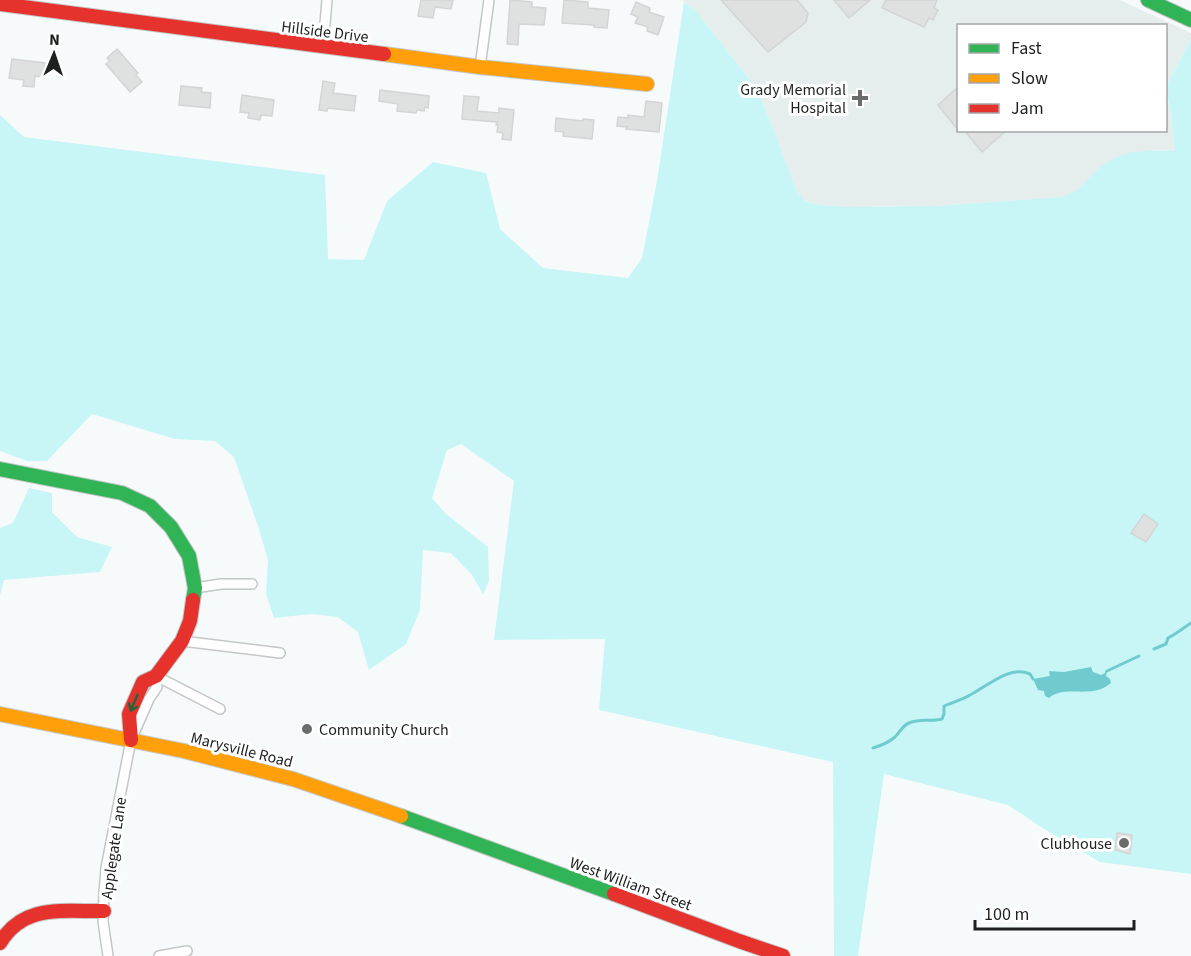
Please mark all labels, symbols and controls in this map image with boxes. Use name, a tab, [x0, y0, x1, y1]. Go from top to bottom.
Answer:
street label: Hillside Drive	[280, 16, 370, 48]
north arrow	[24, 24, 84, 84]
legend	[957, 24, 1167, 132]
text: N	[49, 29, 60, 51]
text: Fast	[1011, 36, 1042, 61]
text: Slow	[1011, 66, 1048, 91]
place label: Grady Memorial Hospital	[740, 79, 846, 119]
marker: Grady Memorial Hospital	[851, 89, 869, 107]
text: Jam	[1011, 96, 1044, 121]
one-way arrow	[127, 694, 139, 712]
place label: Community Church	[319, 719, 449, 741]
marker: Community Church	[300, 722, 314, 736]
street label: Marysville Road	[188, 727, 295, 773]
street label: Applegate Lane	[96, 796, 132, 901]
place label: Clubhouse	[1041, 833, 1112, 855]
marker: Clubhouse	[1117, 836, 1131, 850]
street label: West William Street	[566, 852, 695, 916]
scale bar	[975, 893, 1134, 931]
text: 100 m	[984, 902, 1029, 927]

